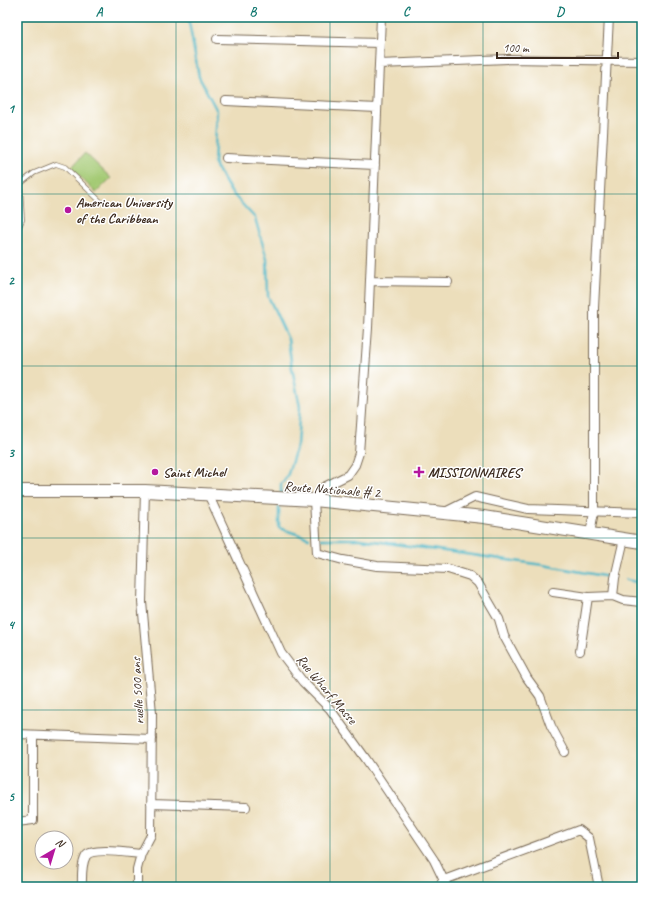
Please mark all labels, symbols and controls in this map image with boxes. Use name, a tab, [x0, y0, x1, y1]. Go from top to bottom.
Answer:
text: A	[96, 4, 104, 20]
text: B	[250, 4, 258, 20]
text: C	[403, 4, 411, 20]
text: D	[556, 4, 565, 20]
scale bar	[497, 34, 618, 60]
text: 100 m	[503, 40, 530, 56]
text: 1	[8, 101, 16, 117]
place label: American University of the Caribbean	[76, 194, 173, 227]
marker: American University of the Caribbean	[63, 205, 73, 215]
text: 2	[8, 273, 15, 289]
text: 3	[8, 445, 15, 461]
place label: Saint Michel	[163, 464, 228, 481]
place label: MISSIONNAIRES	[428, 464, 524, 481]
marker: MISSIONNAIRES	[413, 466, 425, 478]
marker: Saint Michel	[150, 467, 160, 477]
street label: Route Nationale # 2	[283, 478, 382, 501]
text: 4	[8, 617, 16, 633]
street label: Rue Wharf Masse	[293, 651, 361, 729]
street label: ruelle 500 ans	[127, 656, 148, 725]
text: 5	[8, 789, 15, 805]
north arrow	[34, 830, 74, 870]
text: N	[53, 835, 69, 851]

